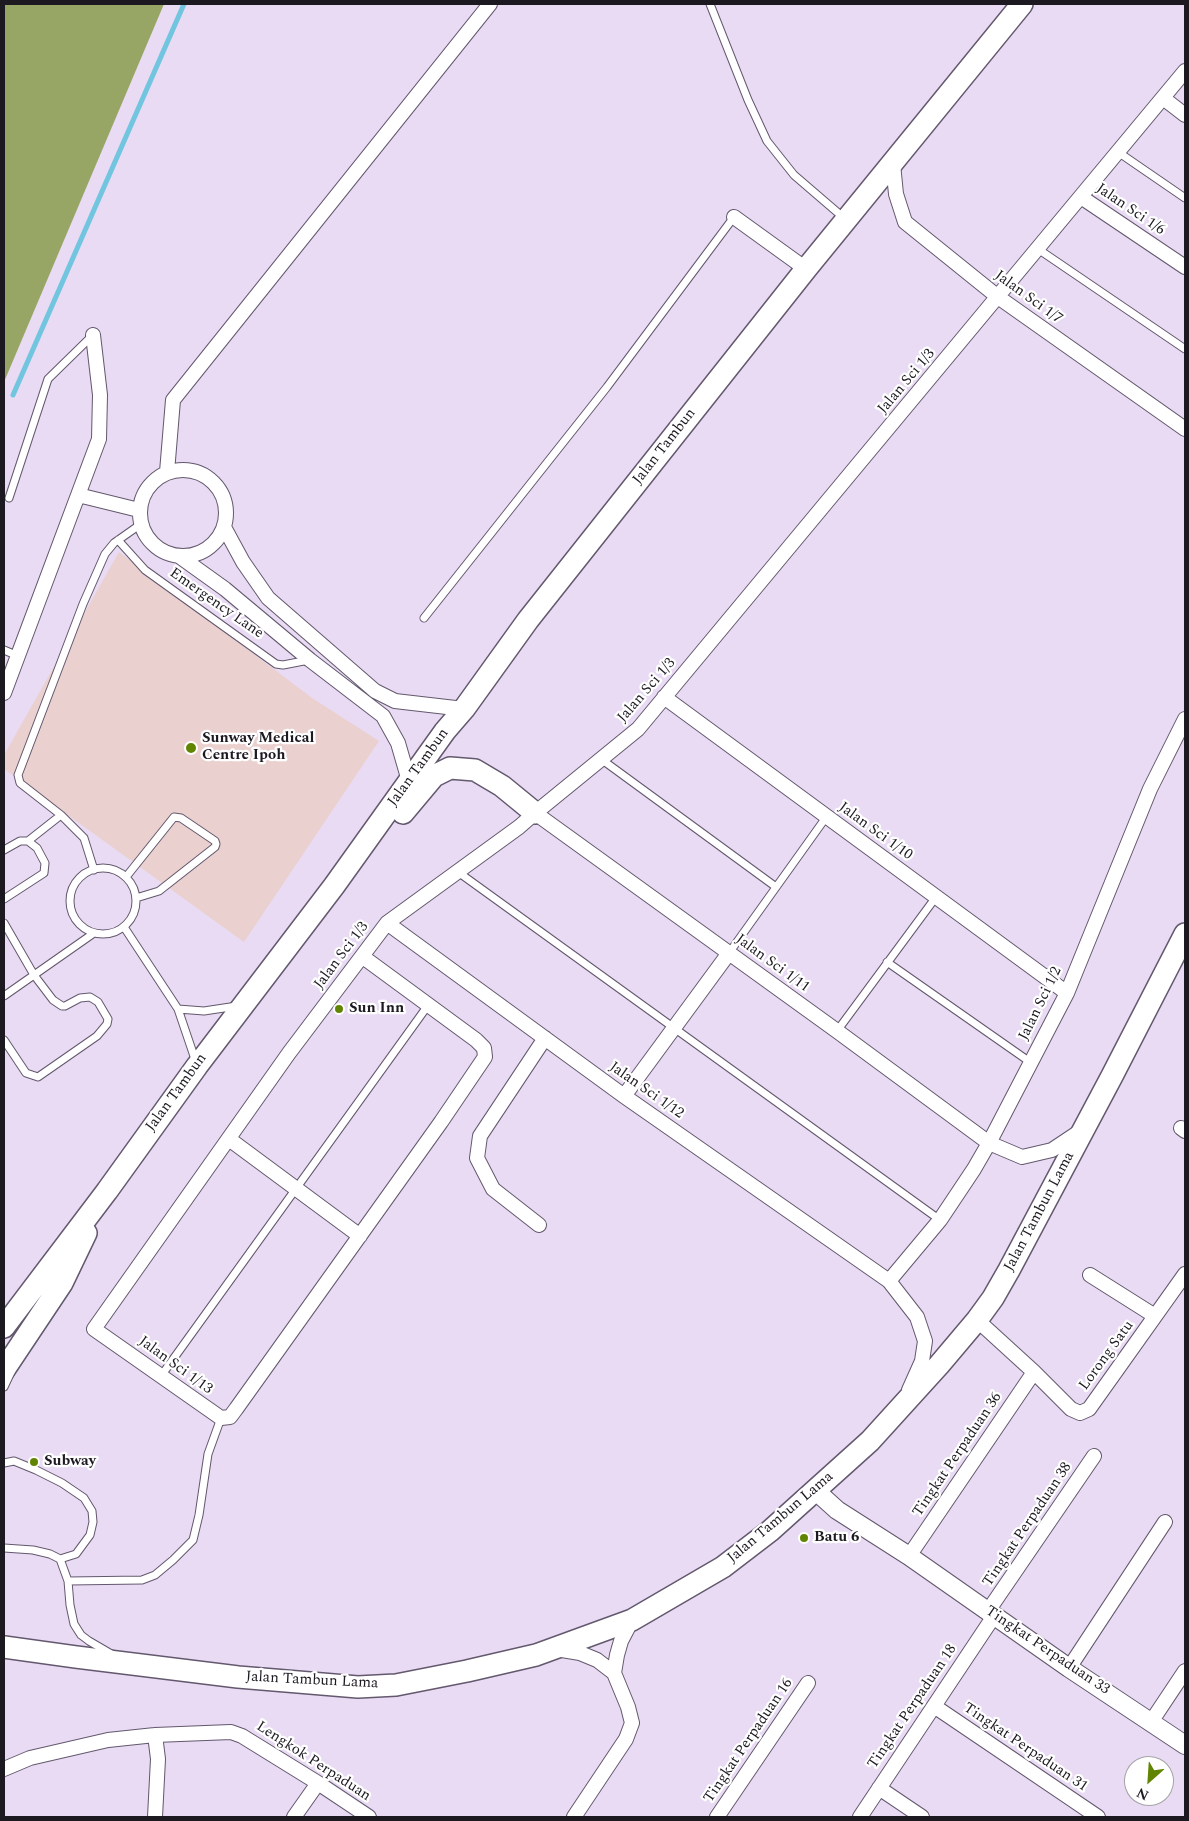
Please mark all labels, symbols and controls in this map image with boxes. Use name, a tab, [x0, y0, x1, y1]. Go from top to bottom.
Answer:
street label: Jalan Sci 1/6	[1092, 180, 1168, 240]
street label: Jalan Sci 1/7	[991, 267, 1065, 329]
street label: Jalan Sci 1/3	[875, 346, 939, 418]
street label: Jalan Tambun	[630, 405, 700, 489]
street label: Emergency Lane	[165, 565, 267, 643]
street label: Jalan Sci 1/3	[614, 655, 680, 727]
street label: Jalan Tambun	[385, 725, 453, 811]
place label: Sunway Medical Centre Ipoh	[202, 730, 314, 765]
marker: Sunway Medical Centre Ipoh	[184, 741, 198, 755]
street label: Jalan Sci 1/10	[835, 799, 915, 865]
street label: Jalan Sci 1/3	[311, 919, 373, 993]
street label: Jalan Sci 1/11	[732, 931, 812, 997]
street label: Jalan Sci 1/2	[1015, 964, 1067, 1044]
place label: Sun Inn	[349, 1000, 404, 1018]
marker: Sun Inn	[333, 1003, 345, 1015]
street label: Jalan Tambun	[143, 1050, 211, 1136]
street label: Jalan Sci 1/12	[605, 1059, 687, 1123]
street label: Jalan Tambun Lama	[1001, 1149, 1079, 1275]
street label: Lorong Satu	[1076, 1318, 1138, 1394]
street label: Jalan Sci 1/13	[135, 1333, 215, 1399]
street label: Tingkat Perpaduan 36	[910, 1389, 1006, 1521]
place label: Subway	[44, 1453, 96, 1471]
marker: Subway	[28, 1456, 40, 1468]
street label: Tingkat Perpaduan 38	[980, 1459, 1076, 1591]
street label: Jalan Tambun Lama	[724, 1468, 838, 1568]
place label: Batu 6	[814, 1529, 859, 1547]
marker: Batu 6	[798, 1532, 810, 1544]
street label: Tingkat Perpaduan 33	[981, 1603, 1113, 1699]
street label: Tingkat Perpaduan 18	[865, 1641, 961, 1773]
street label: Jalan Tambun Lama	[245, 1669, 379, 1693]
street label: Tingkat Perpaduan 16	[701, 1675, 797, 1807]
street label: Tingkat Perpaduan 31	[959, 1700, 1091, 1796]
street label: Lengkok Perpaduan	[252, 1718, 374, 1806]
north arrow	[1124, 1756, 1174, 1806]
text: N	[1133, 1782, 1152, 1806]

